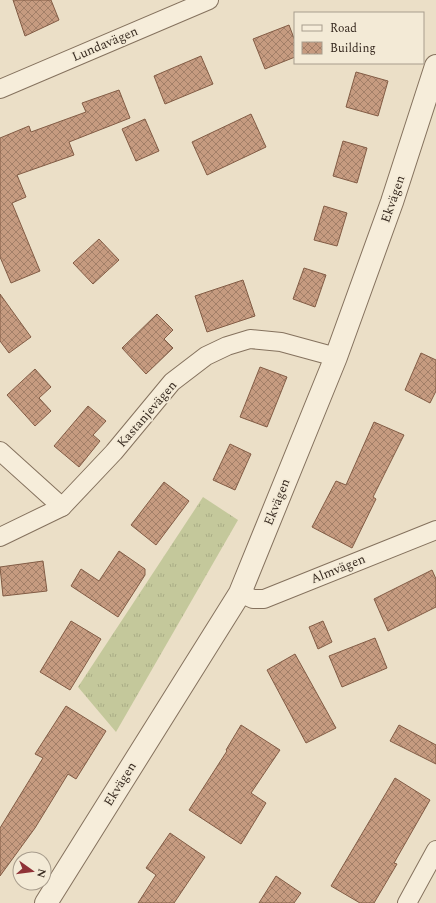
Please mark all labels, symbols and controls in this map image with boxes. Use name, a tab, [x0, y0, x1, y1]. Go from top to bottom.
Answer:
legend	[294, 12, 424, 64]
text: Road	[330, 19, 357, 38]
street label: Lundavägen	[69, 21, 142, 67]
text: Building	[330, 39, 376, 58]
street label: Ekvägen	[376, 172, 411, 225]
street label: Kastanjevägen	[112, 376, 182, 452]
street label: Ekvägen	[259, 475, 296, 529]
street label: Almvägen	[307, 549, 369, 589]
street label: Ekvägen	[99, 758, 142, 810]
north arrow	[12, 851, 52, 891]
text: N	[32, 867, 51, 880]

